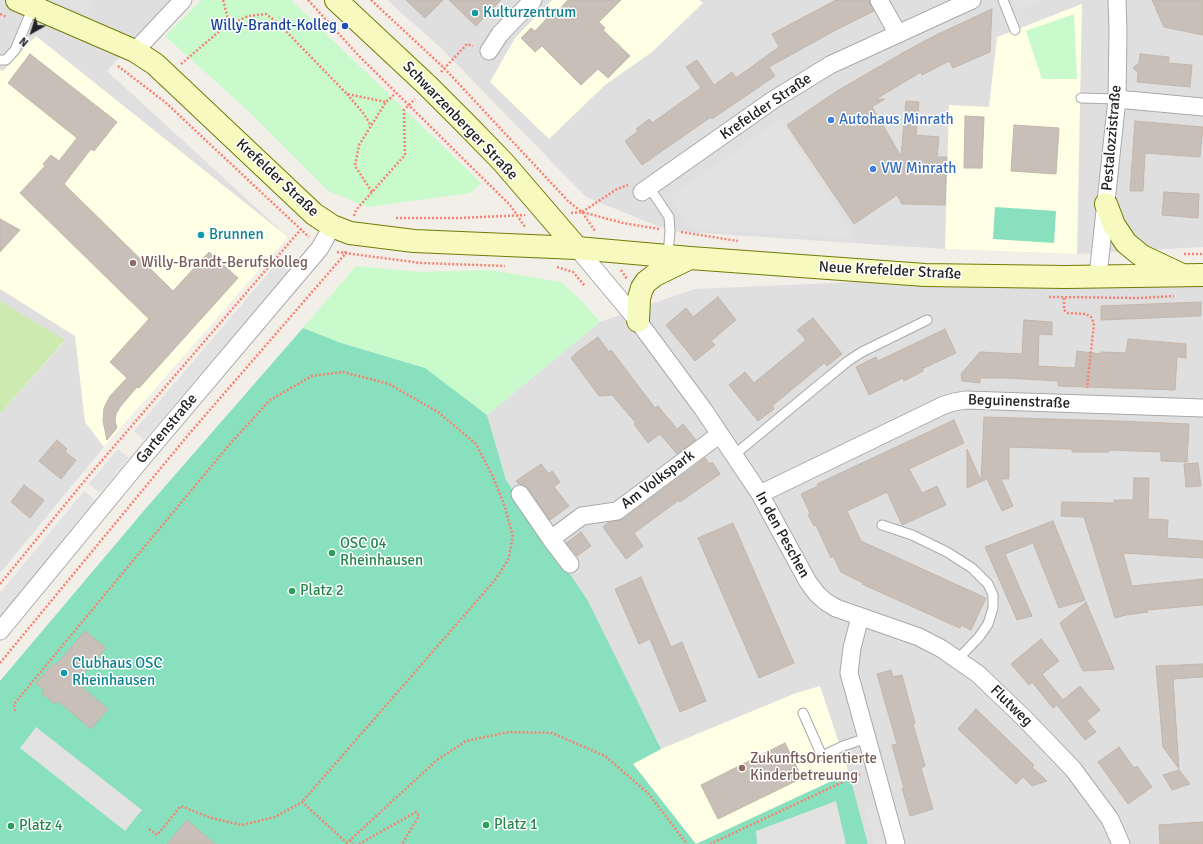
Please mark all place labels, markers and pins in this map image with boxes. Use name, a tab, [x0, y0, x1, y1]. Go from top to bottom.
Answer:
place label: Kulturzentrum	[483, 4, 576, 22]
marker: Kulturzentrum	[470, 8, 480, 18]
place label: Willy-Brandt-Kolleg	[211, 17, 337, 35]
marker: Willy-Brandt-Kolleg	[340, 21, 350, 31]
place label: Autohaus Minrath	[839, 111, 954, 129]
marker: Autohaus Minrath	[826, 115, 836, 125]
place label: VW Minrath	[881, 160, 956, 178]
marker: VW Minrath	[868, 164, 878, 174]
place label: Brunnen	[209, 226, 264, 244]
marker: Brunnen	[196, 230, 206, 240]
place label: Willy-Brandt-Berufskolleg	[141, 254, 308, 272]
marker: Willy-Brandt-Berufskolleg	[128, 258, 138, 268]
place label: OSC 04 Rheinhausen	[340, 535, 423, 570]
marker: OSC 04 Rheinhausen	[327, 548, 337, 558]
place label: Platz 2	[300, 582, 344, 600]
marker: Platz 2	[287, 586, 297, 596]
place label: Clubhaus OSC Rheinhausen	[72, 655, 162, 690]
marker: Clubhaus OSC Rheinhausen	[59, 668, 69, 678]
place label: ZukunftsOrientierte Kinderbetreuung	[750, 750, 877, 785]
marker: ZukunftsOrientierte Kinderbetreuung	[737, 763, 747, 773]
place label: Platz 1	[494, 816, 538, 834]
place label: Platz 4	[19, 817, 63, 835]
marker: Platz 1	[481, 820, 491, 830]
marker: Platz 4	[6, 821, 16, 831]

